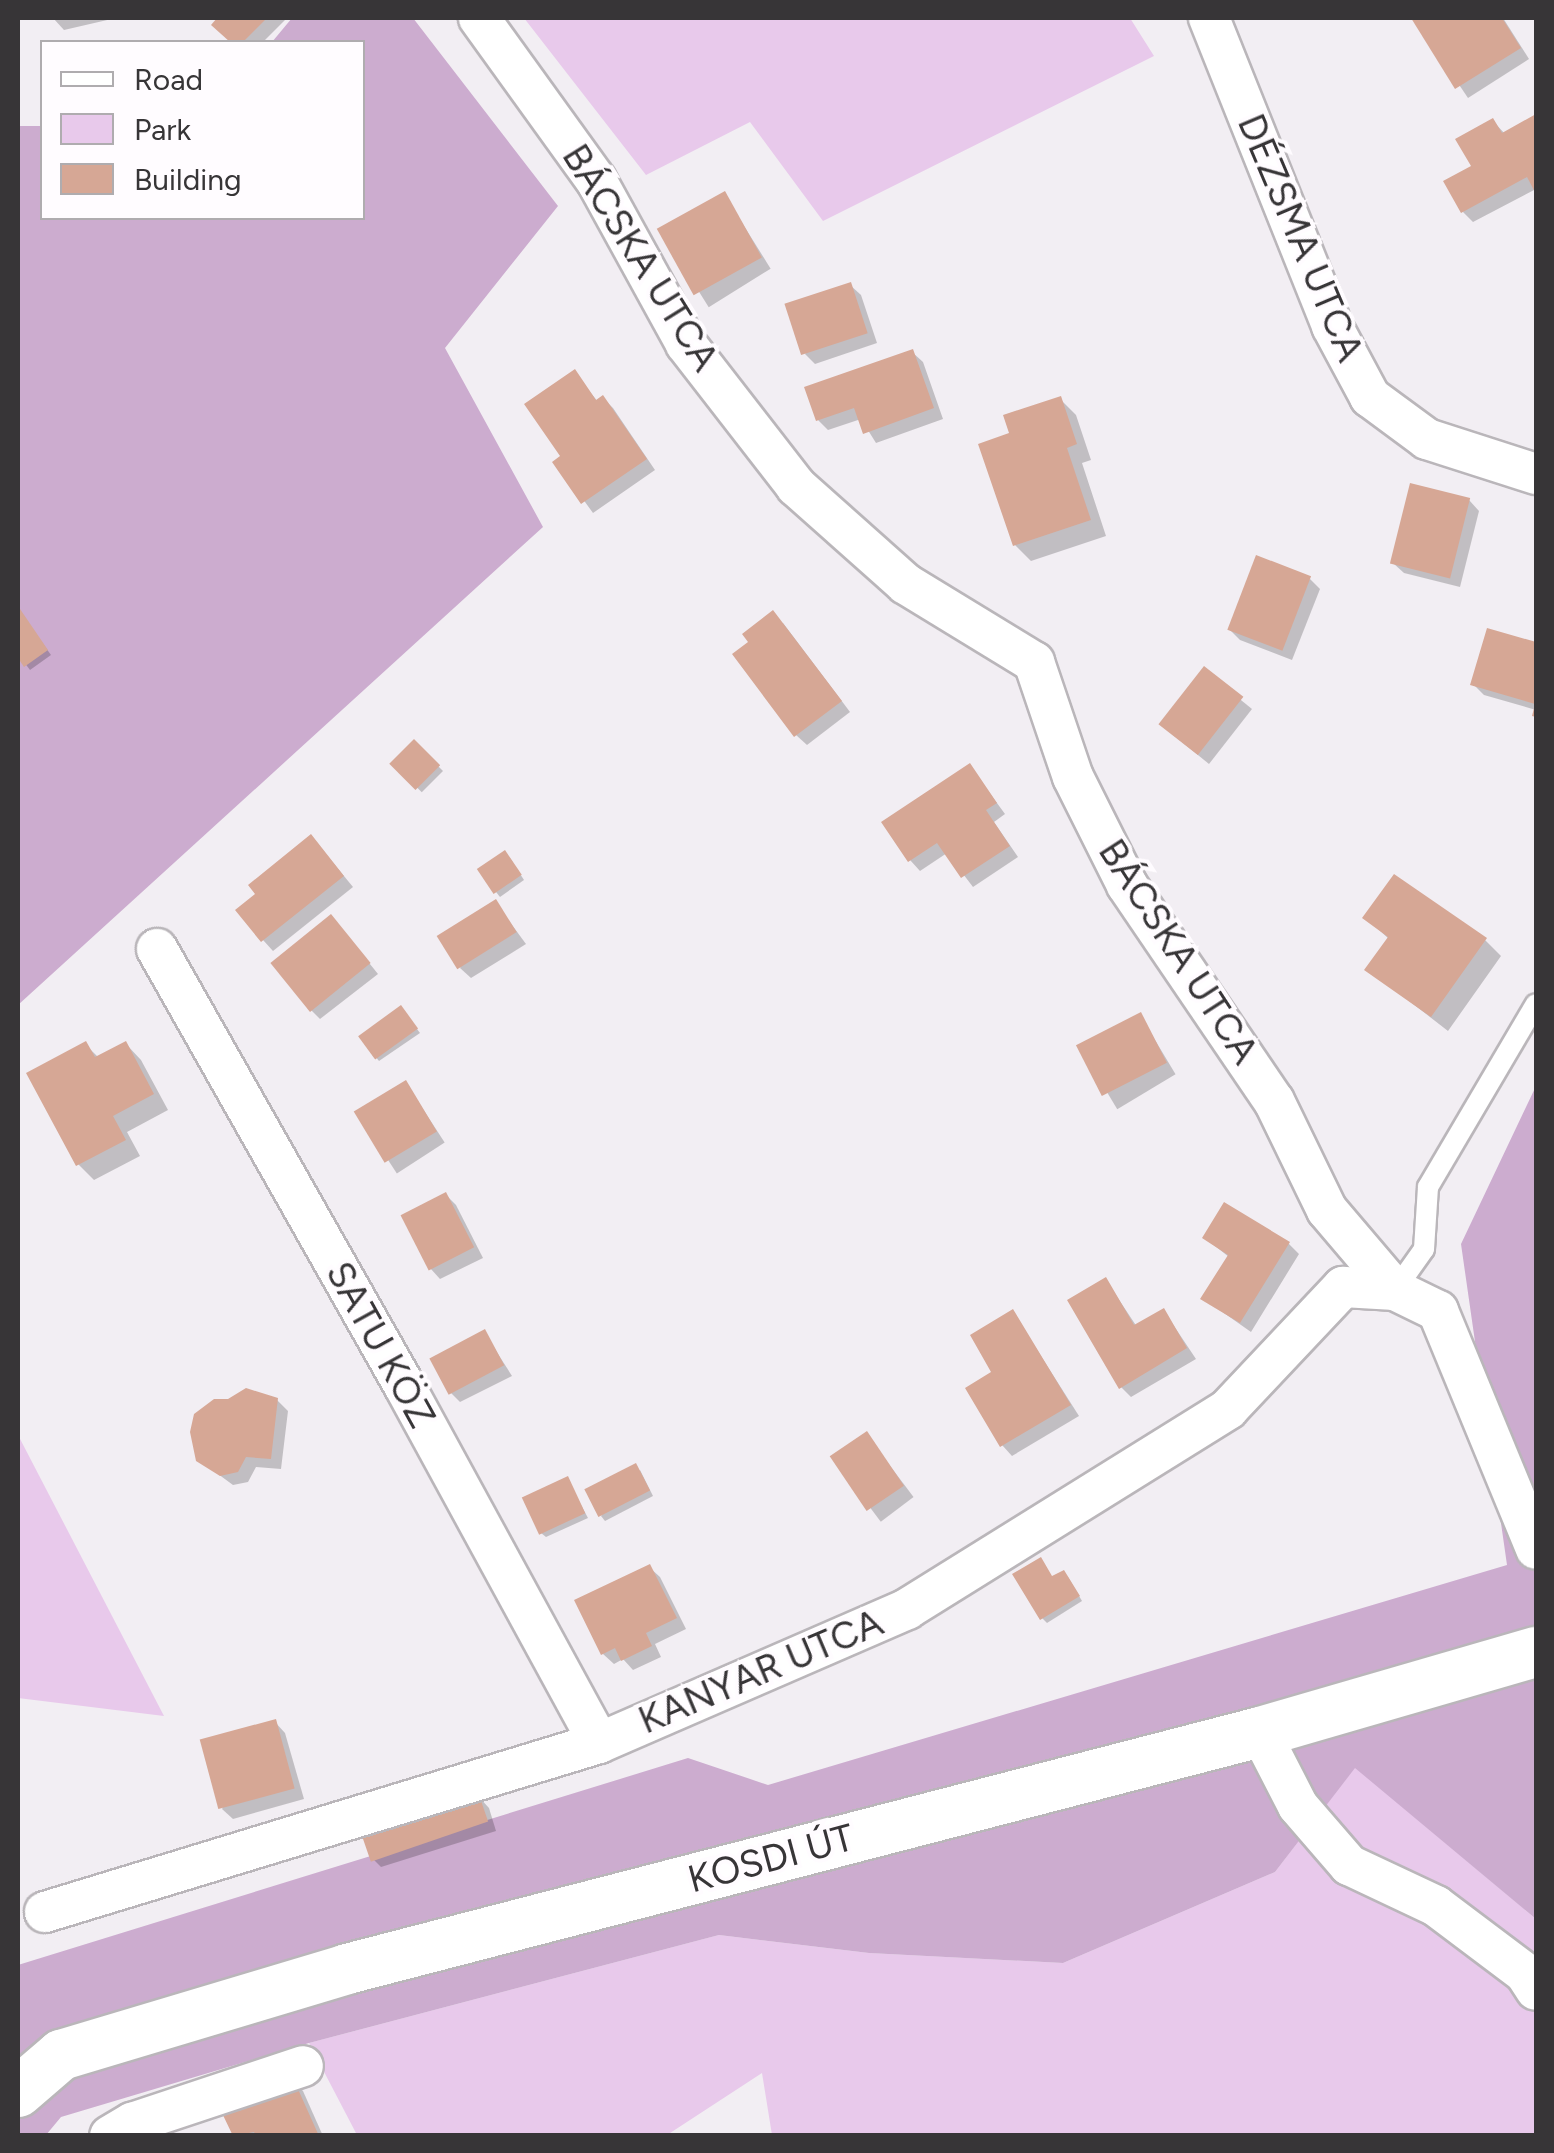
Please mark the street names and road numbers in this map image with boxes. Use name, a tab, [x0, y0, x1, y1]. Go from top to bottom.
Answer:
street label: DÉZSMA UTCA	[1227, 107, 1373, 369]
street label: BÁCSKA UTCA	[552, 136, 728, 380]
street label: BÁCSKA UTCA	[1088, 831, 1268, 1073]
street label: SATU KÖZ	[316, 1254, 444, 1436]
street label: KANYAR UTCA	[632, 1600, 890, 1744]
street label: KOSDI ÚT	[683, 1815, 859, 1903]

